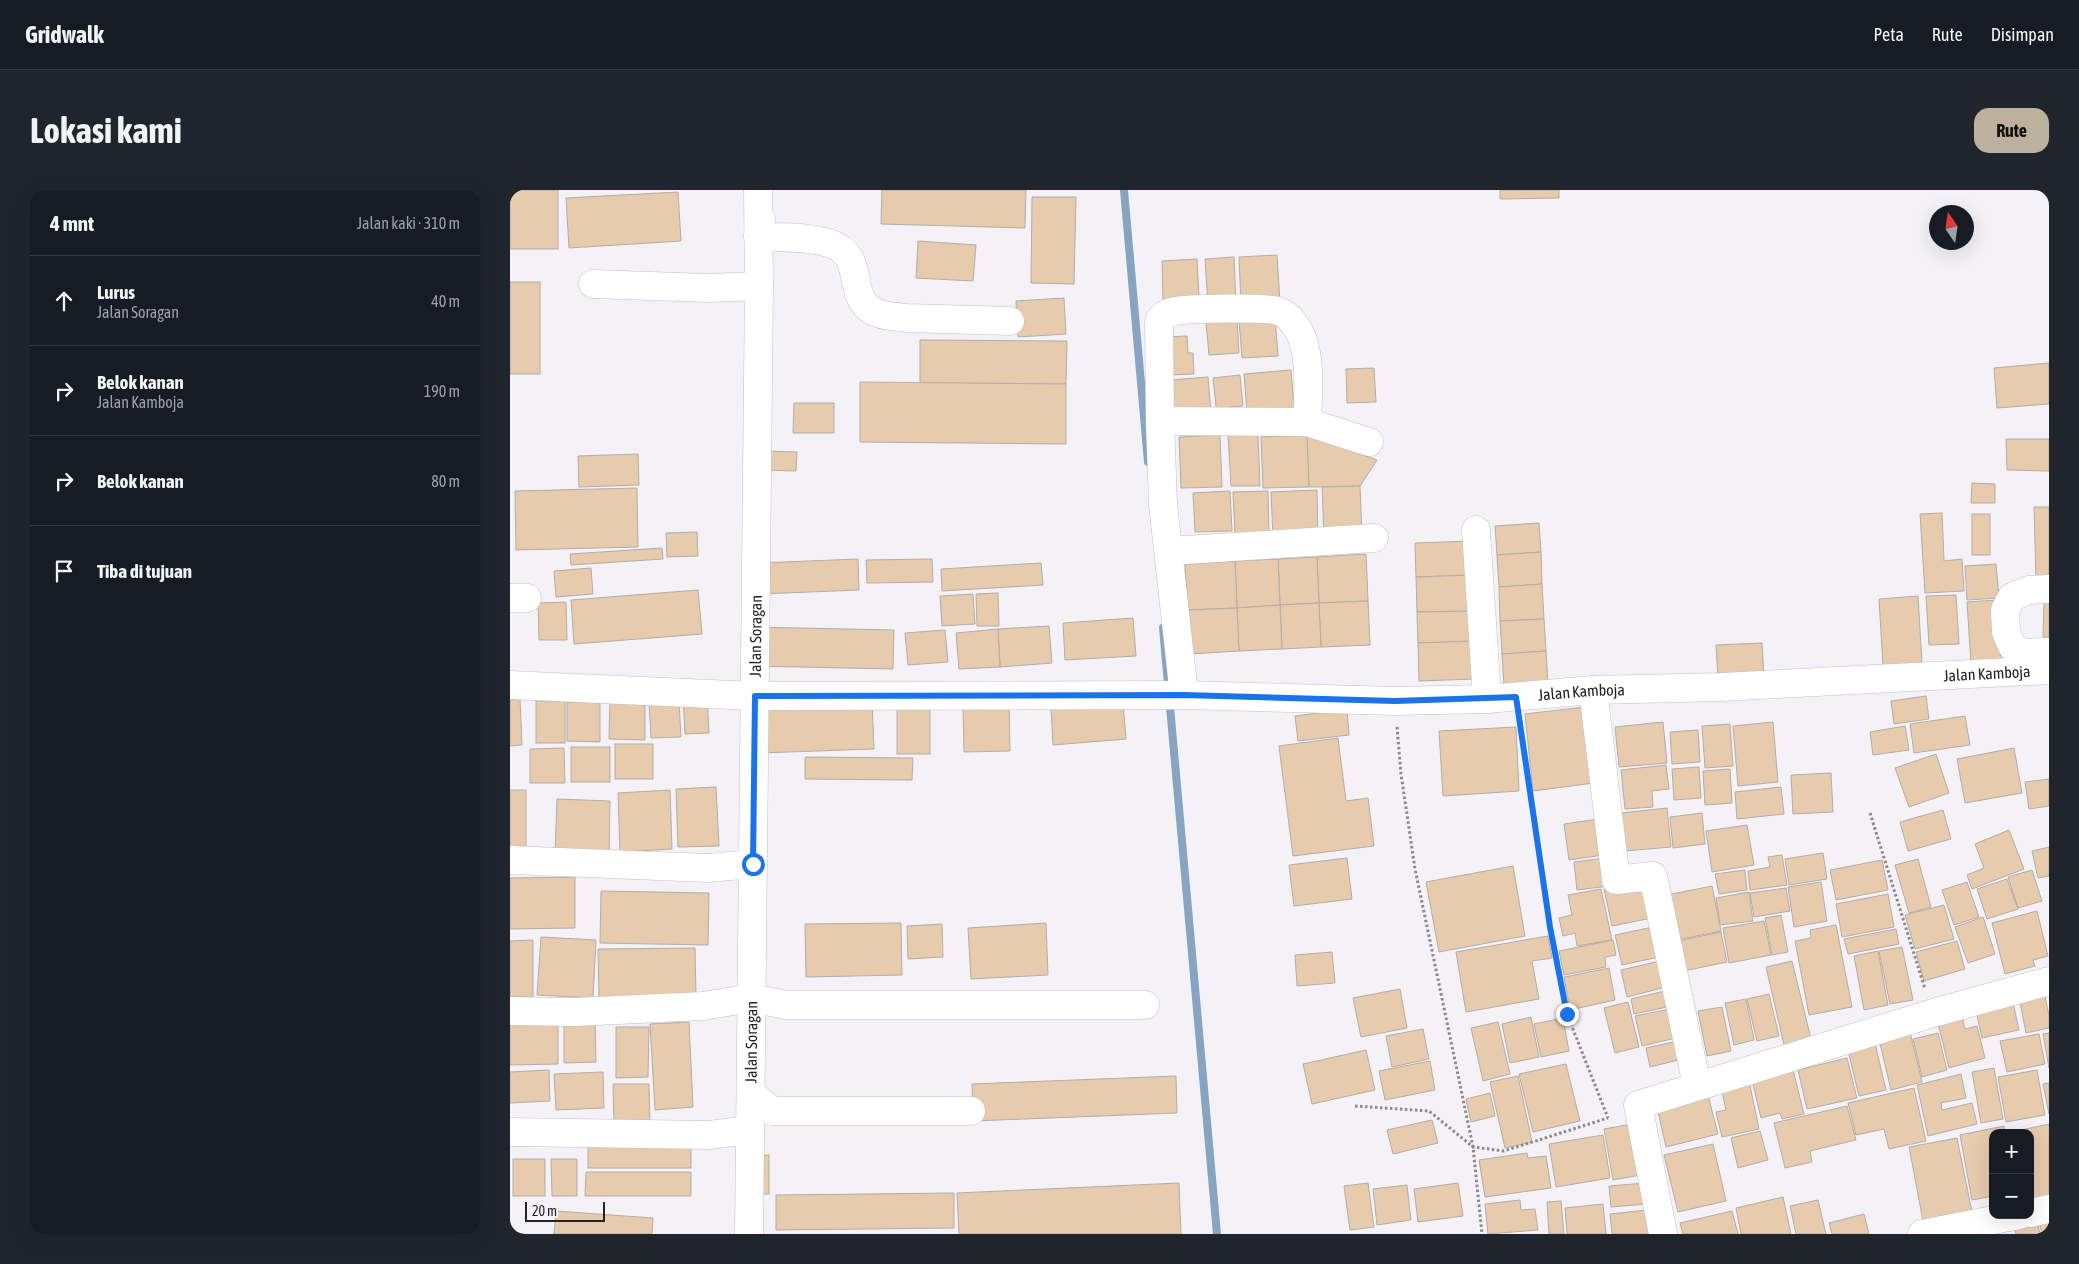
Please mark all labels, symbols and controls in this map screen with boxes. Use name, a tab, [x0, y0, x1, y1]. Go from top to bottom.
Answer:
text: Gridwalk	[25, 21, 104, 48]
text: Peta	[1873, 24, 1904, 45]
text: Rute	[1932, 24, 1963, 45]
text: Disimpan	[1991, 24, 2054, 45]
button: Rute	[1974, 108, 2049, 153]
text: Lokasi kami	[30, 110, 182, 150]
north arrow	[1929, 205, 1974, 250]
text: 4 mnt	[50, 211, 94, 235]
text: Jalan kaki · 310 m	[357, 214, 460, 232]
text: Lurus	[97, 281, 135, 303]
icon: ahead	[50, 287, 78, 315]
text: 40 m	[431, 292, 460, 310]
text: Jalan Soragan	[97, 303, 179, 321]
text: Belok kanan	[97, 371, 184, 393]
icon: right	[50, 377, 78, 405]
text: 190 m	[424, 382, 460, 400]
text: Jalan Kamboja	[97, 393, 184, 411]
icon: right	[50, 467, 78, 495]
text: Belok kanan	[97, 470, 184, 492]
text: 80 m	[431, 472, 460, 490]
icon: arrive	[50, 557, 78, 585]
text: Tiba di tujuan	[97, 560, 192, 582]
street label: Jalan Soragan	[746, 595, 766, 677]
street label: Jalan Kamboja	[1943, 662, 2031, 684]
street label: Jalan Kamboja	[1537, 680, 1625, 704]
route start	[742, 853, 765, 876]
street label: Jalan Soragan	[742, 1001, 761, 1083]
route end	[1556, 1003, 1579, 1026]
map controls	[1989, 1129, 2034, 1219]
button: +	[1989, 1129, 2034, 1174]
button: −	[1989, 1174, 2034, 1219]
scale bar	[525, 1199, 605, 1222]
text: 20 m	[532, 1203, 557, 1219]

